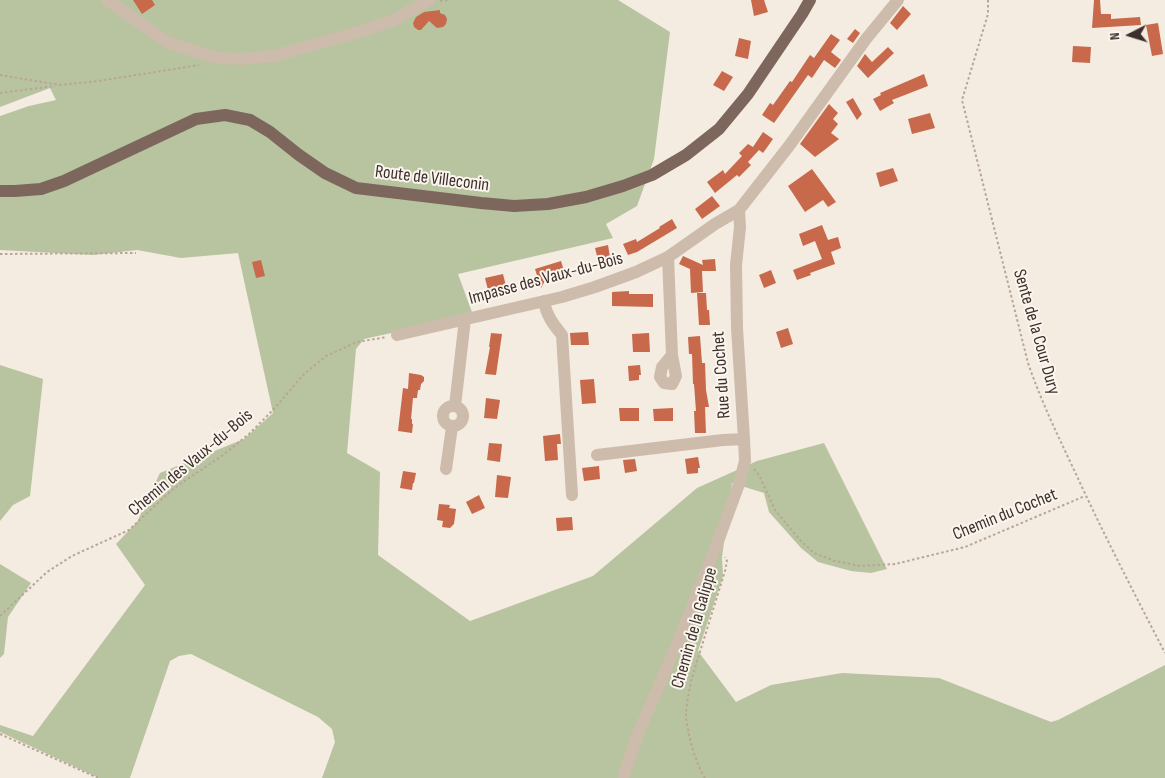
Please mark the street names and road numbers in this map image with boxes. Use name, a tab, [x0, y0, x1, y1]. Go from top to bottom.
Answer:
street label: Route de Villeconin	[374, 161, 490, 197]
street label: Impasse des Vaux-du-Bois	[467, 248, 625, 310]
street label: Sente de la Cour Dury	[1008, 267, 1064, 397]
street label: Rue du Cochet	[708, 331, 736, 419]
street label: Chemin des Vaux-du-Bois	[125, 405, 257, 521]
street label: Chemin du Cochet	[950, 484, 1060, 546]
street label: Chemin de la Galippe	[667, 565, 723, 691]

